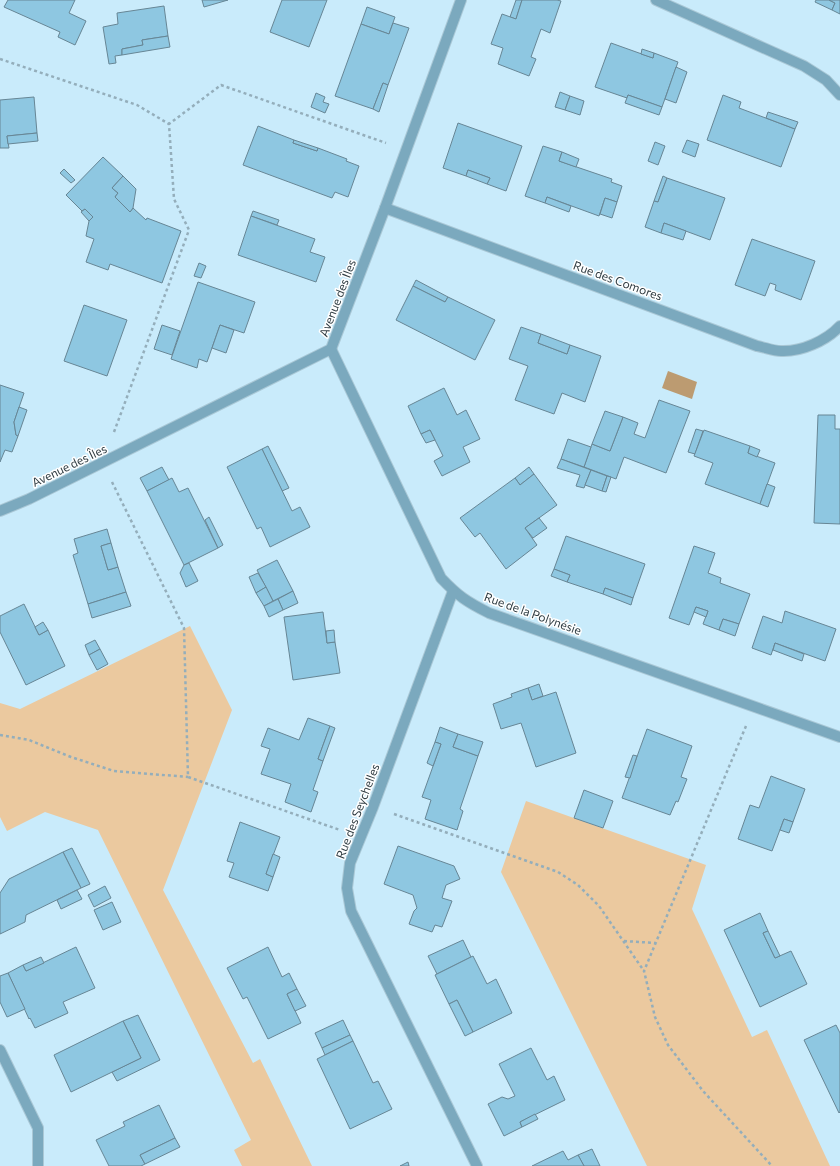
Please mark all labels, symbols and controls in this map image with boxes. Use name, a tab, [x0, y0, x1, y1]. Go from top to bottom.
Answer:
street label: Avenue des Îles	[316, 257, 358, 339]
street label: Rue des Comores	[572, 257, 664, 303]
street label: Avenue des Îles	[29, 441, 109, 489]
street label: Rue de la Polynésie	[483, 589, 583, 637]
street label: Rue des Seychelles	[332, 762, 382, 860]

